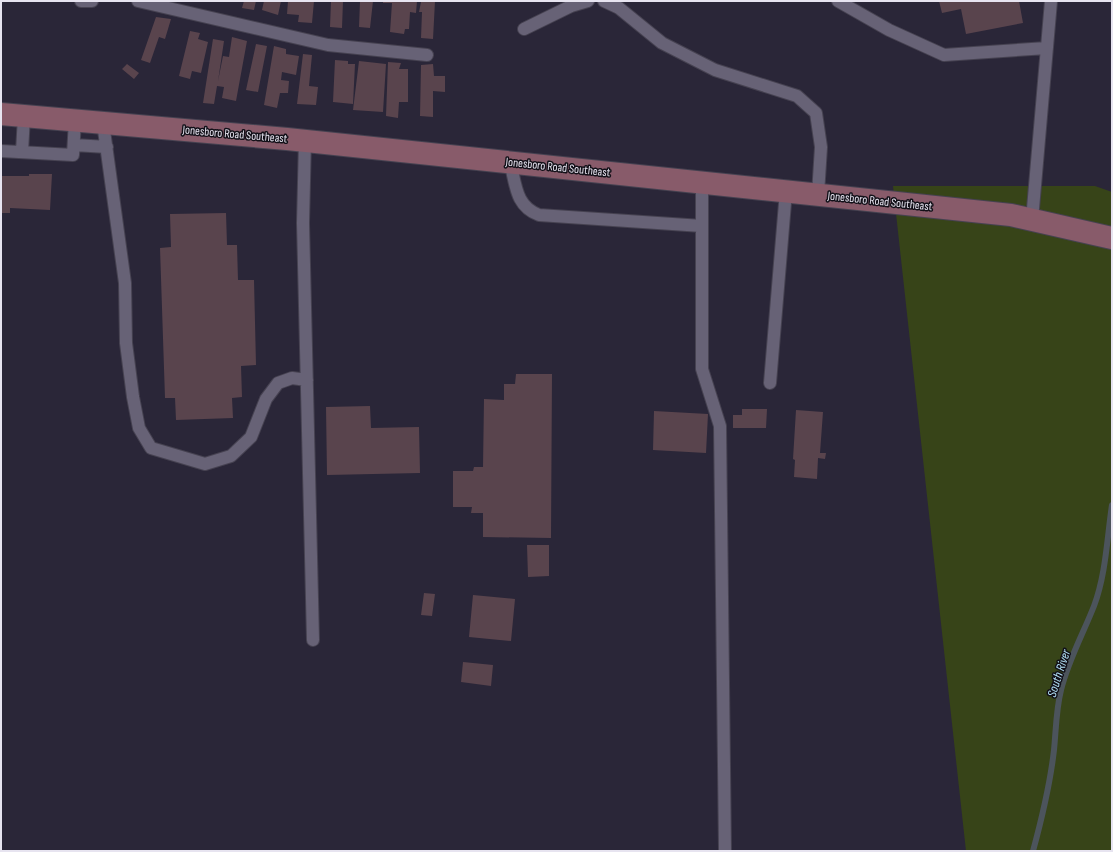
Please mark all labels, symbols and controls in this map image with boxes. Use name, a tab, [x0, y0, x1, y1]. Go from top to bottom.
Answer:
street label: Jonesboro Road Southeast	[181, 122, 288, 147]
street label: Jonesboro Road Southeast	[504, 154, 611, 180]
street label: Jonesboro Road Southeast	[826, 188, 933, 214]
water label: South River	[1044, 646, 1075, 699]

